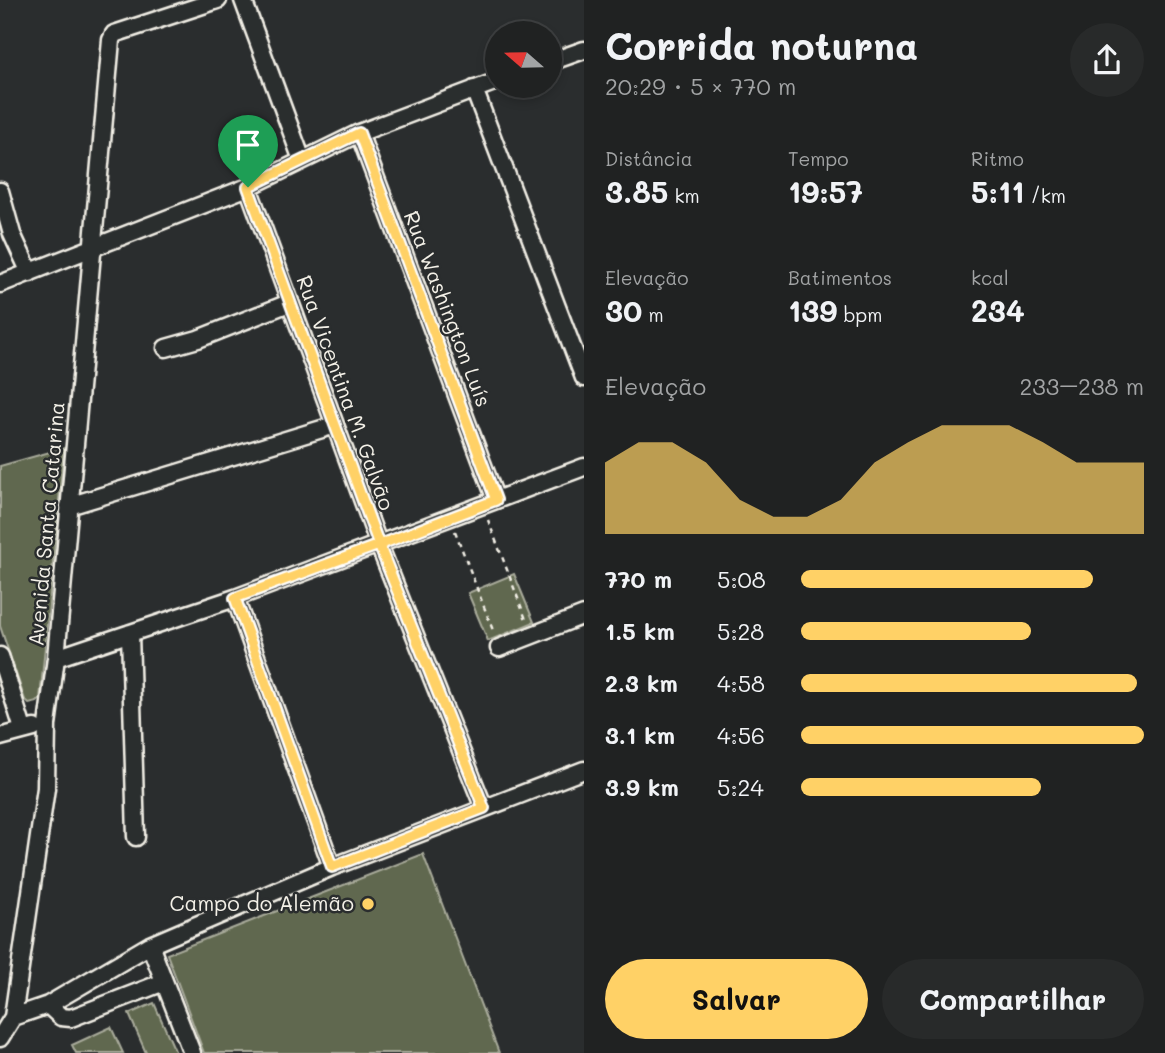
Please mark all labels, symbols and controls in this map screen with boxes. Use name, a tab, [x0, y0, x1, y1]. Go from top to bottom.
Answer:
text: Corrida noturna	[605, 20, 918, 70]
north arrow	[485, 21, 562, 98]
map controls	[485, 21, 562, 98]
button: share	[1070, 23, 1144, 97]
text: 20:29 · 5 × 770 m	[605, 71, 796, 101]
pin	[218, 115, 278, 187]
icon: arrive	[229, 126, 267, 164]
text: Distância	[605, 146, 693, 171]
text: Tempo	[788, 146, 848, 171]
text: Ritmo	[971, 146, 1024, 171]
text: 3.85	[605, 171, 668, 211]
text: 19:57	[788, 171, 863, 211]
text: 5:11	[971, 171, 1025, 211]
text: km	[668, 183, 700, 208]
text: /km	[1025, 183, 1066, 208]
street label: Rua Washington Luís	[399, 207, 498, 410]
text: Elevação	[605, 265, 689, 290]
text: Batimentos	[788, 265, 892, 290]
text: kcal	[971, 265, 1009, 290]
street label: Rua Vicentina M. Galvão	[291, 271, 402, 514]
text: 30	[605, 290, 642, 330]
text: 139	[788, 290, 837, 330]
text: 234	[971, 290, 1025, 330]
text: m	[642, 302, 664, 327]
text: bpm	[837, 302, 882, 327]
text: Elevação	[605, 371, 706, 401]
text: 233–238 m	[1020, 371, 1144, 401]
street label: Avenida Santa Catarina	[21, 400, 70, 647]
text: 770 m	[605, 564, 672, 594]
text: 5:08	[717, 564, 766, 594]
text: 1.5 km	[605, 616, 675, 646]
text: 5:28	[717, 616, 764, 646]
text: 2.3 km	[605, 668, 678, 698]
text: 4:58	[717, 668, 765, 698]
text: 3.1 km	[605, 720, 675, 750]
text: 4:56	[717, 720, 765, 750]
text: 3.9 km	[605, 772, 679, 802]
text: 5:24	[717, 772, 764, 802]
place label: Campo do Alemão	[169, 889, 354, 916]
marker: Campo do Alemão	[360, 896, 376, 912]
button: Salvar	[605, 959, 868, 1039]
button: Compartilhar	[882, 959, 1144, 1039]

